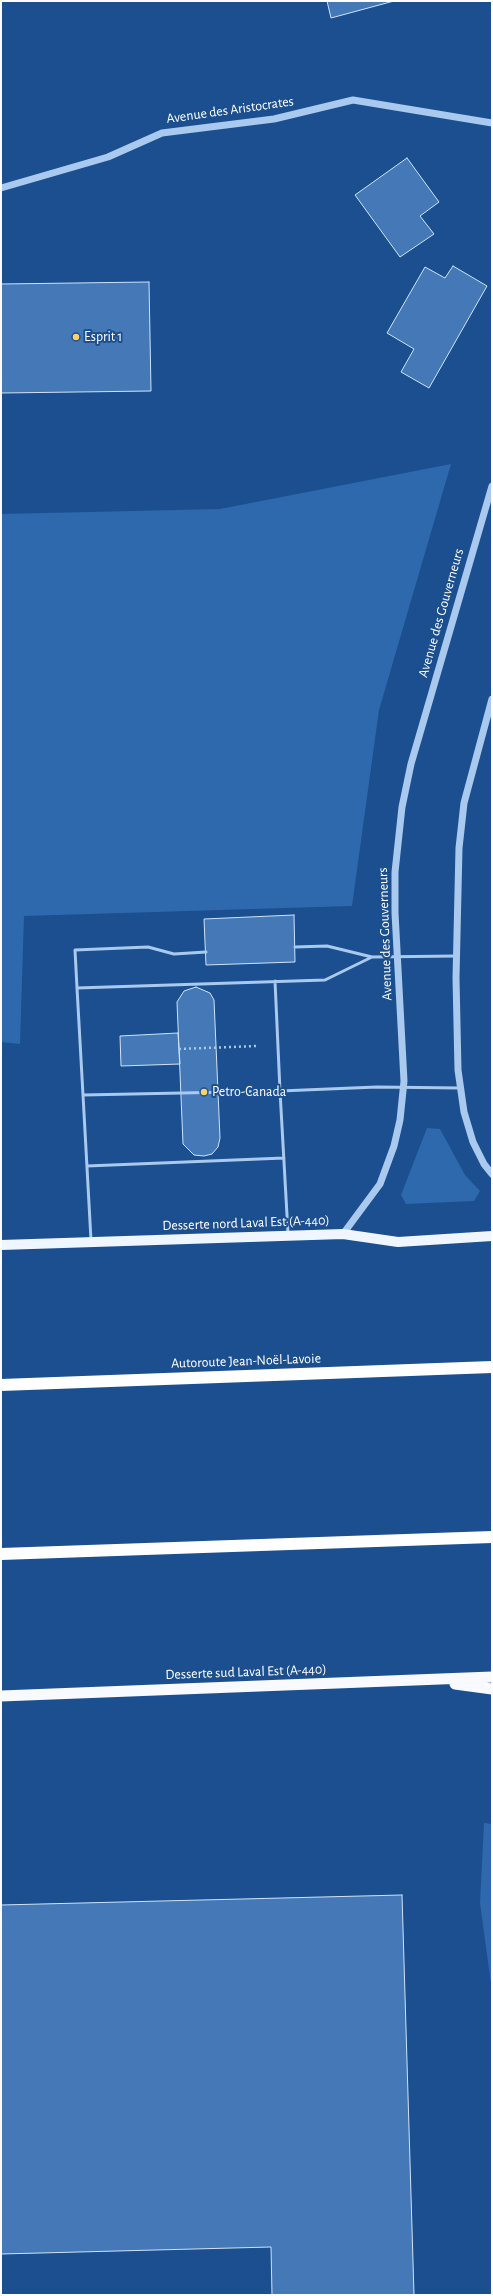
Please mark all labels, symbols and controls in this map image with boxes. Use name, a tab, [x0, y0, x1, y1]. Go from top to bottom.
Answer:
street label: Avenue des Aristocrates	[165, 93, 295, 127]
place label: Esprit 1	[84, 329, 122, 345]
marker: Esprit 1	[71, 332, 81, 342]
street label: Avenue des Gouverneurs	[415, 547, 467, 679]
street label: Avenue des Gouverneurs	[374, 867, 396, 1001]
place label: Petro-Canada	[212, 1084, 286, 1100]
marker: Petro-Canada	[199, 1087, 209, 1097]
street label: Desserte nord Laval Est (A-440)	[162, 1212, 330, 1234]
street label: Autoroute Jean-Noël-Lavoie	[171, 1350, 321, 1372]
street label: Desserte sud Laval Est (A-440)	[165, 1661, 327, 1683]

